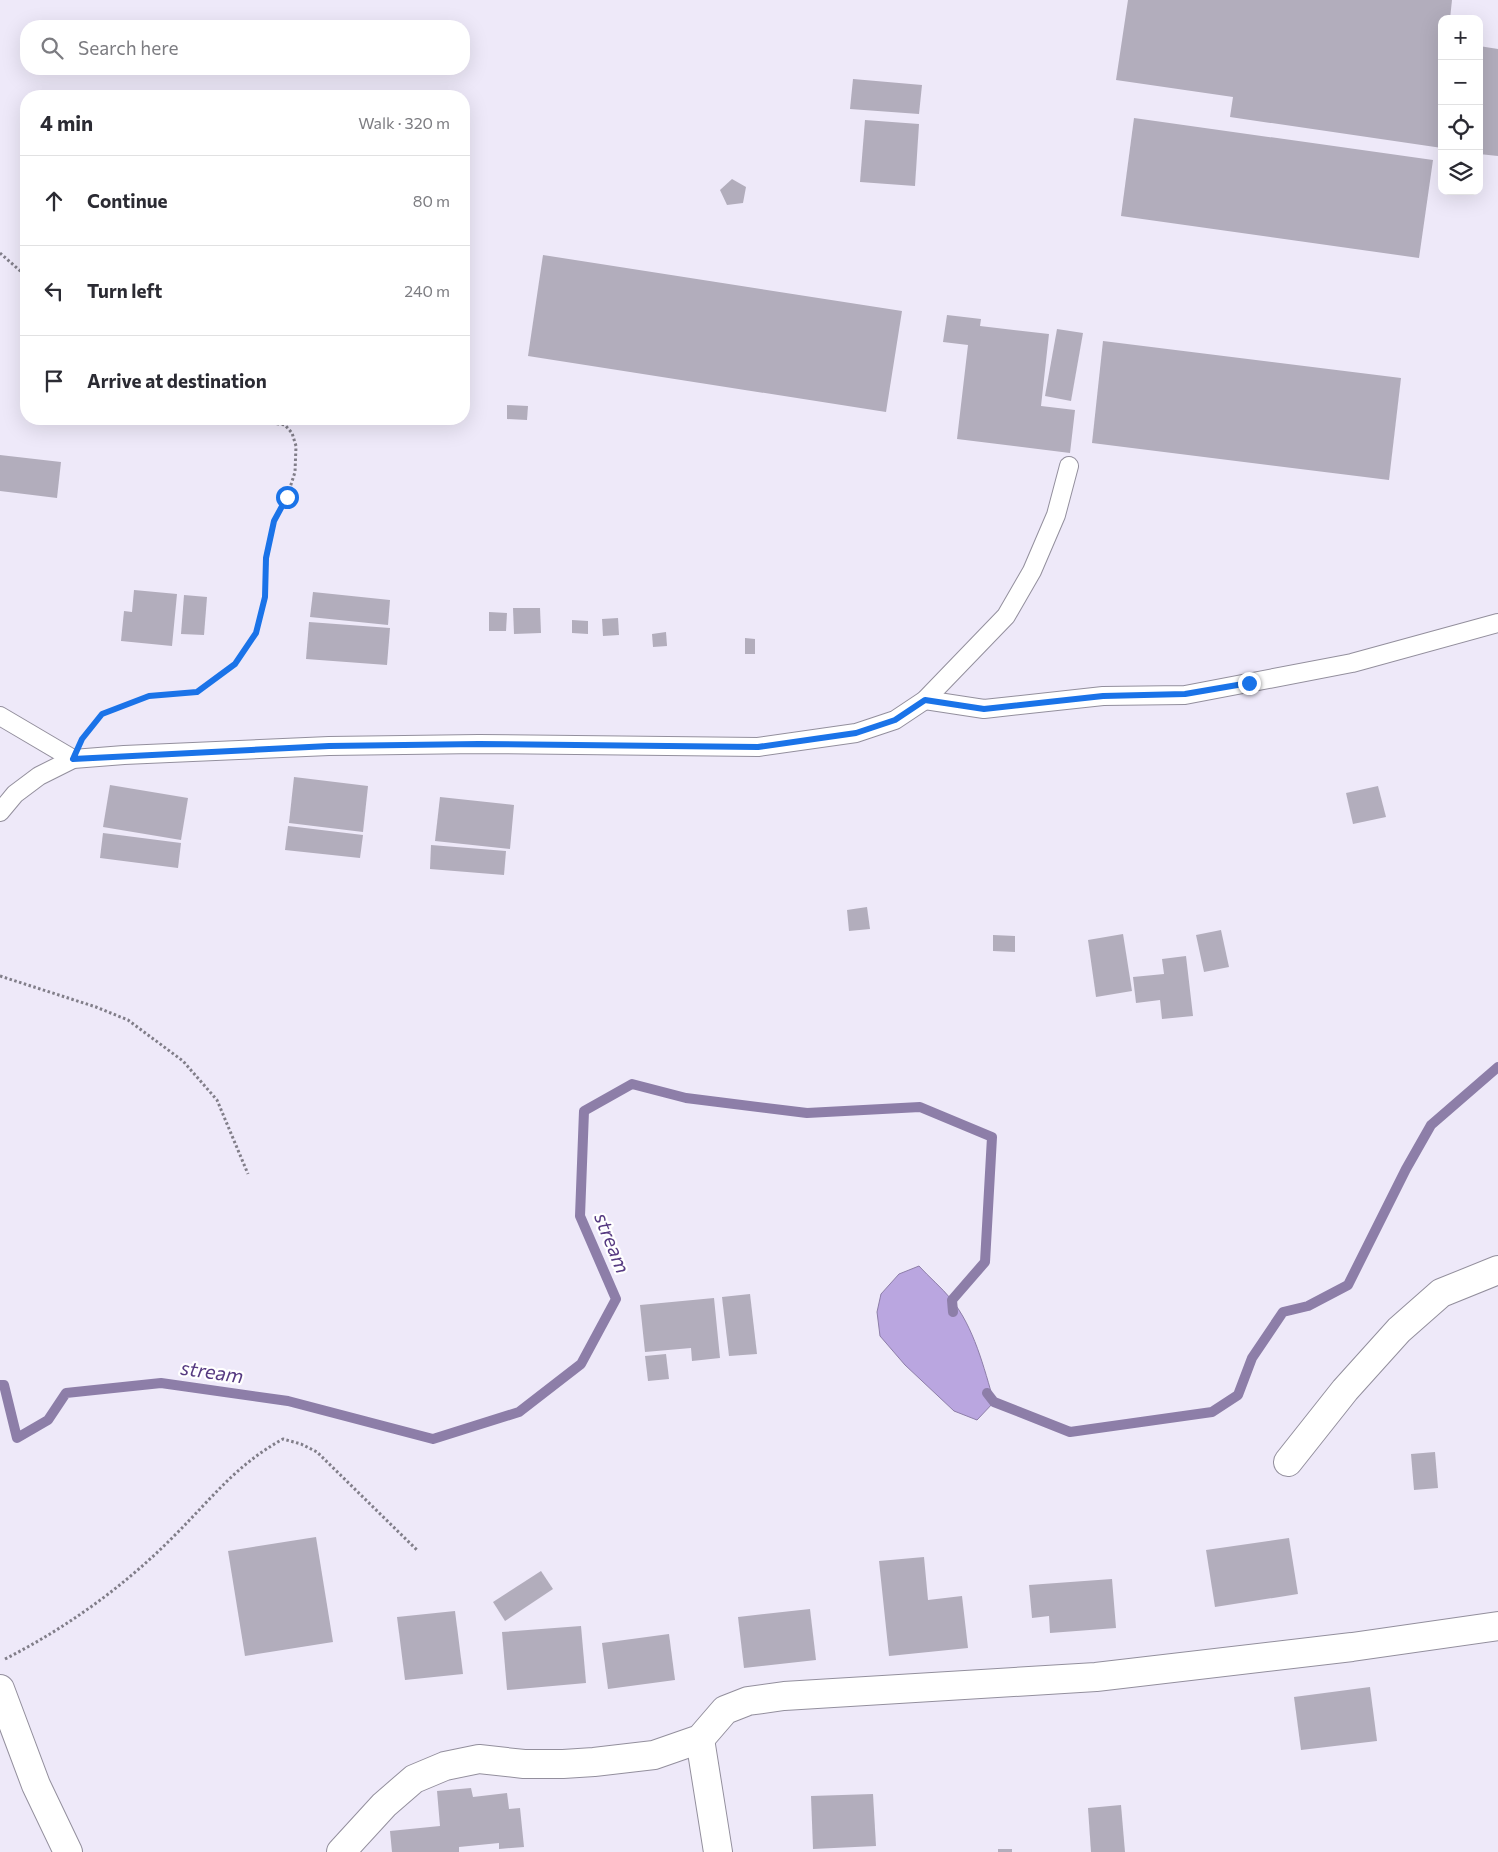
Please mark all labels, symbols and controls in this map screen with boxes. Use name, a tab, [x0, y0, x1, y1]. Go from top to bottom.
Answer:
map controls	[1438, 15, 1483, 195]
button: +	[1438, 15, 1483, 60]
search box	[20, 20, 470, 75]
icon: search	[38, 34, 66, 62]
text: Search here	[78, 36, 178, 59]
button: −	[1438, 60, 1483, 105]
button: locate	[1438, 105, 1483, 150]
text: 4 min	[40, 110, 93, 135]
text: Walk · 320 m	[358, 113, 450, 132]
button: layers	[1438, 150, 1483, 195]
icon: ahead	[40, 187, 68, 215]
text: Continue	[87, 189, 167, 212]
text: 80 m	[413, 191, 450, 210]
icon: left	[40, 277, 68, 305]
text: Turn left	[87, 279, 162, 302]
text: 240 m	[404, 281, 450, 300]
icon: arrive	[40, 367, 68, 395]
text: Arrive at destination	[87, 369, 267, 392]
route start	[276, 486, 299, 509]
route end	[1238, 672, 1261, 695]
water label: stream	[590, 1209, 636, 1276]
water label: stream	[179, 1355, 245, 1387]

